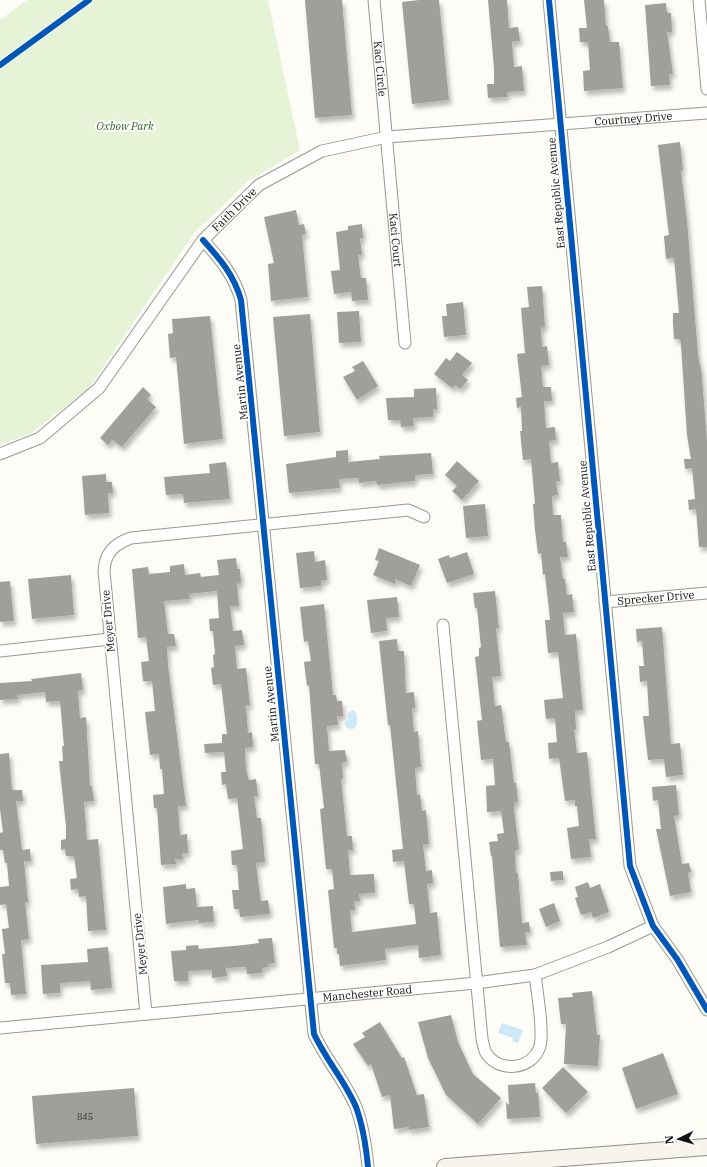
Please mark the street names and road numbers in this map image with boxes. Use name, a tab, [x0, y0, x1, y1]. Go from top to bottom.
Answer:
street label: Kaci Circle	[371, 40, 390, 97]
street label: Courtney Drive	[594, 109, 673, 128]
street label: East Republic Avenue	[544, 137, 568, 249]
street label: Faith Drive	[209, 184, 260, 234]
street label: Kaci Court	[386, 212, 405, 268]
street label: Martin Avenue	[229, 343, 251, 421]
street label: East Republic Avenue	[575, 460, 599, 572]
street label: Sprecker Drive	[617, 587, 695, 608]
street label: Meyer Drive	[98, 589, 118, 653]
street label: Martin Avenue	[260, 665, 282, 743]
street label: Meyer Drive	[130, 912, 150, 976]
street label: Manchester Road	[322, 982, 413, 1004]

